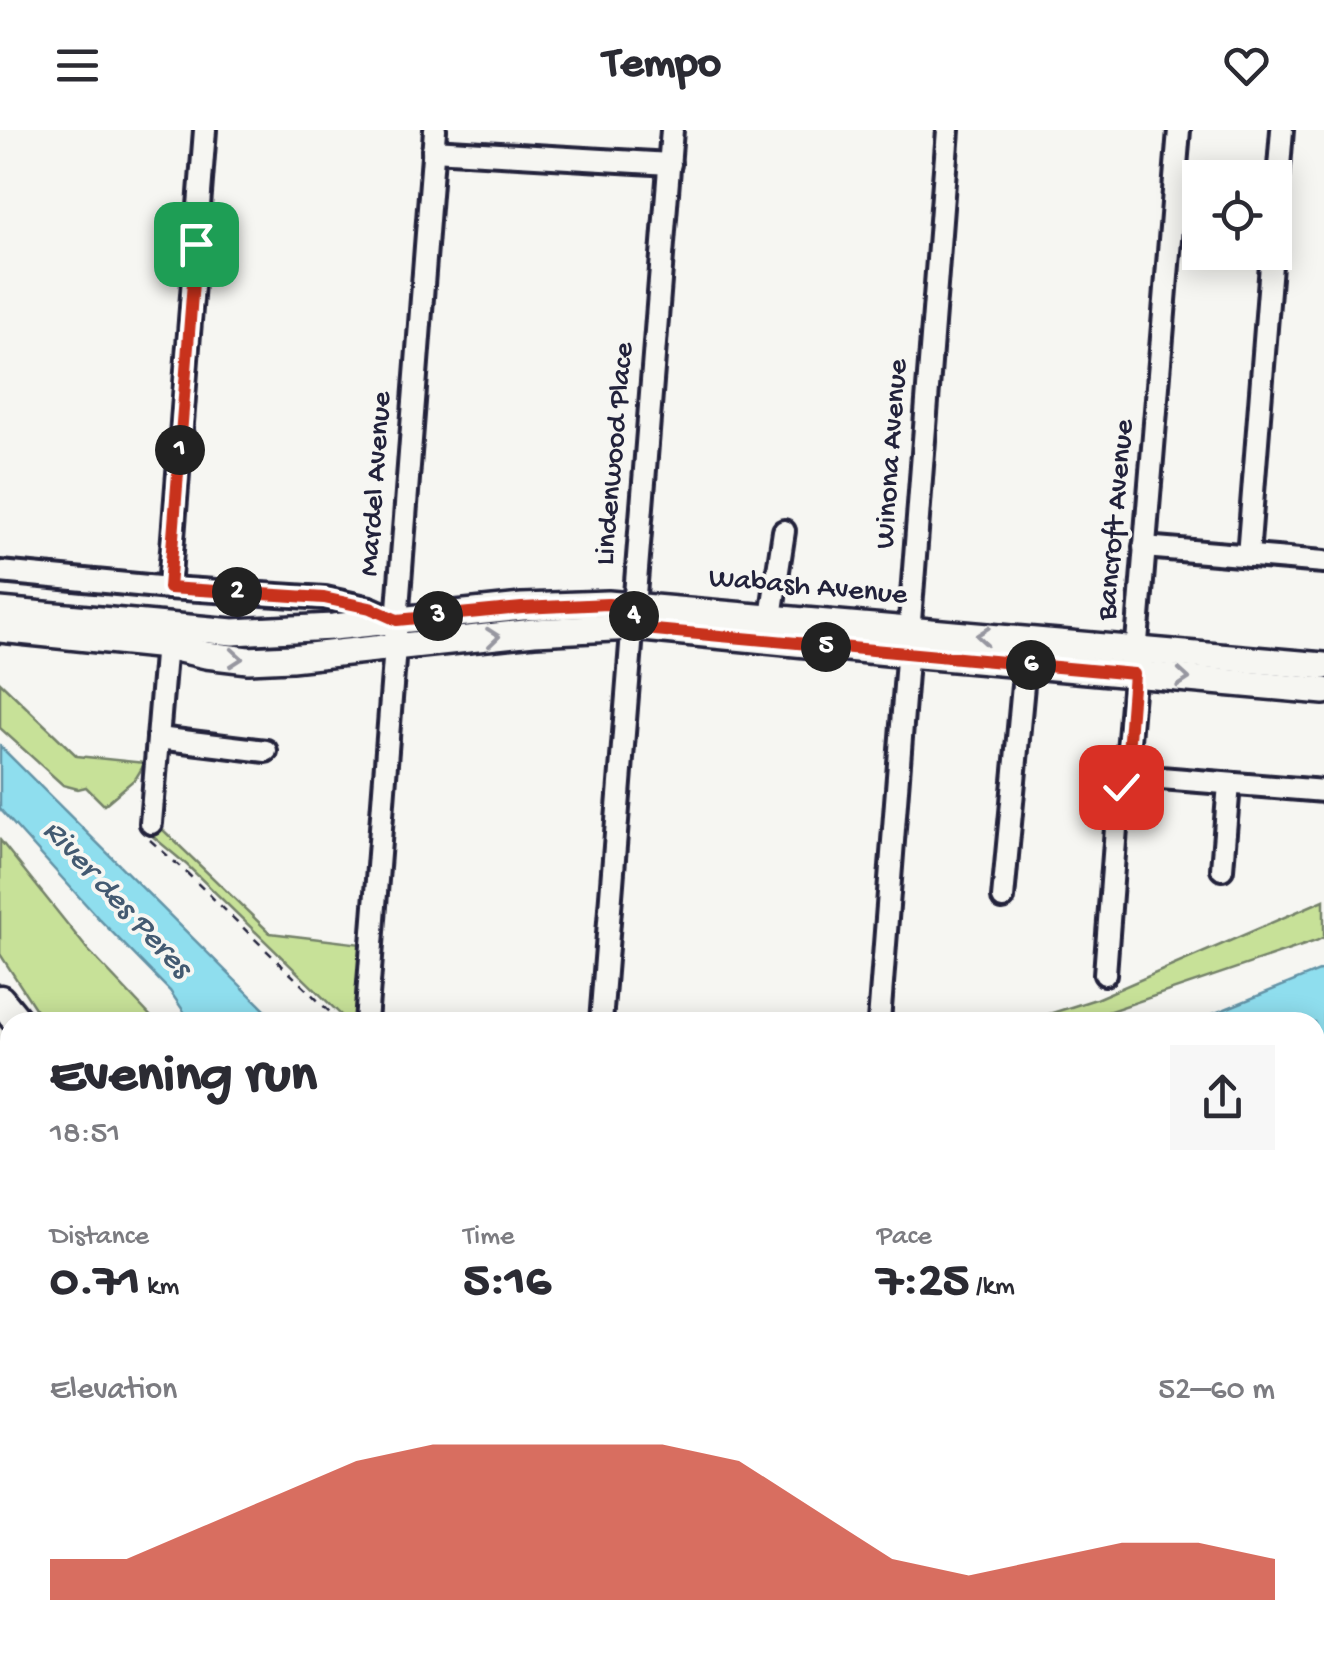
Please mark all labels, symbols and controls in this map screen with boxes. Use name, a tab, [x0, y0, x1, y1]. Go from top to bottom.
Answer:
icon: menu	[50, 38, 105, 93]
icon: heart	[1219, 38, 1274, 93]
text: Tempo	[603, 39, 721, 92]
map controls	[1182, 160, 1292, 270]
button: locate	[1182, 160, 1292, 270]
pin	[154, 202, 239, 287]
icon: arrive	[169, 217, 224, 272]
street label: Lindenwood Place	[589, 341, 643, 567]
street label: Winona Avenue	[869, 357, 917, 550]
street label: Mardel Avenue	[353, 390, 401, 578]
street label: Bancroft Avenue	[1091, 418, 1143, 623]
pin: 1	[155, 425, 205, 475]
text: 1	[174, 433, 186, 466]
street label: Wabash Avenue	[707, 562, 909, 614]
pin: 2	[212, 567, 262, 617]
text: 2	[230, 575, 244, 608]
pin: 3	[413, 591, 463, 641]
pin: 4	[609, 591, 659, 641]
text: 3	[431, 599, 445, 632]
text: 4	[627, 599, 641, 632]
pin: 5	[801, 622, 851, 672]
one-way arrow	[974, 626, 990, 648]
one-way arrow	[485, 627, 501, 648]
text: 5	[819, 630, 833, 663]
pin: 6	[1006, 640, 1056, 690]
one-way arrow	[228, 646, 244, 668]
text: 6	[1024, 648, 1038, 681]
one-way arrow	[1175, 667, 1191, 689]
pin	[1079, 745, 1164, 830]
icon: check	[1094, 760, 1149, 815]
water label: River des Peres	[33, 813, 201, 989]
button: share	[1170, 1045, 1275, 1150]
text: Evening run	[50, 1046, 317, 1110]
text: 18:51	[50, 1116, 120, 1154]
text: Distance	[50, 1221, 149, 1254]
text: Time	[463, 1221, 515, 1254]
text: Pace	[877, 1221, 932, 1254]
text: 0.71	[50, 1254, 140, 1313]
text: 5:16	[463, 1254, 551, 1313]
text: 7:25	[877, 1254, 969, 1313]
text: km	[140, 1271, 179, 1304]
text: /km	[969, 1271, 1015, 1304]
text: Elevation	[50, 1372, 177, 1410]
text: 52–60 m	[1158, 1372, 1275, 1410]

